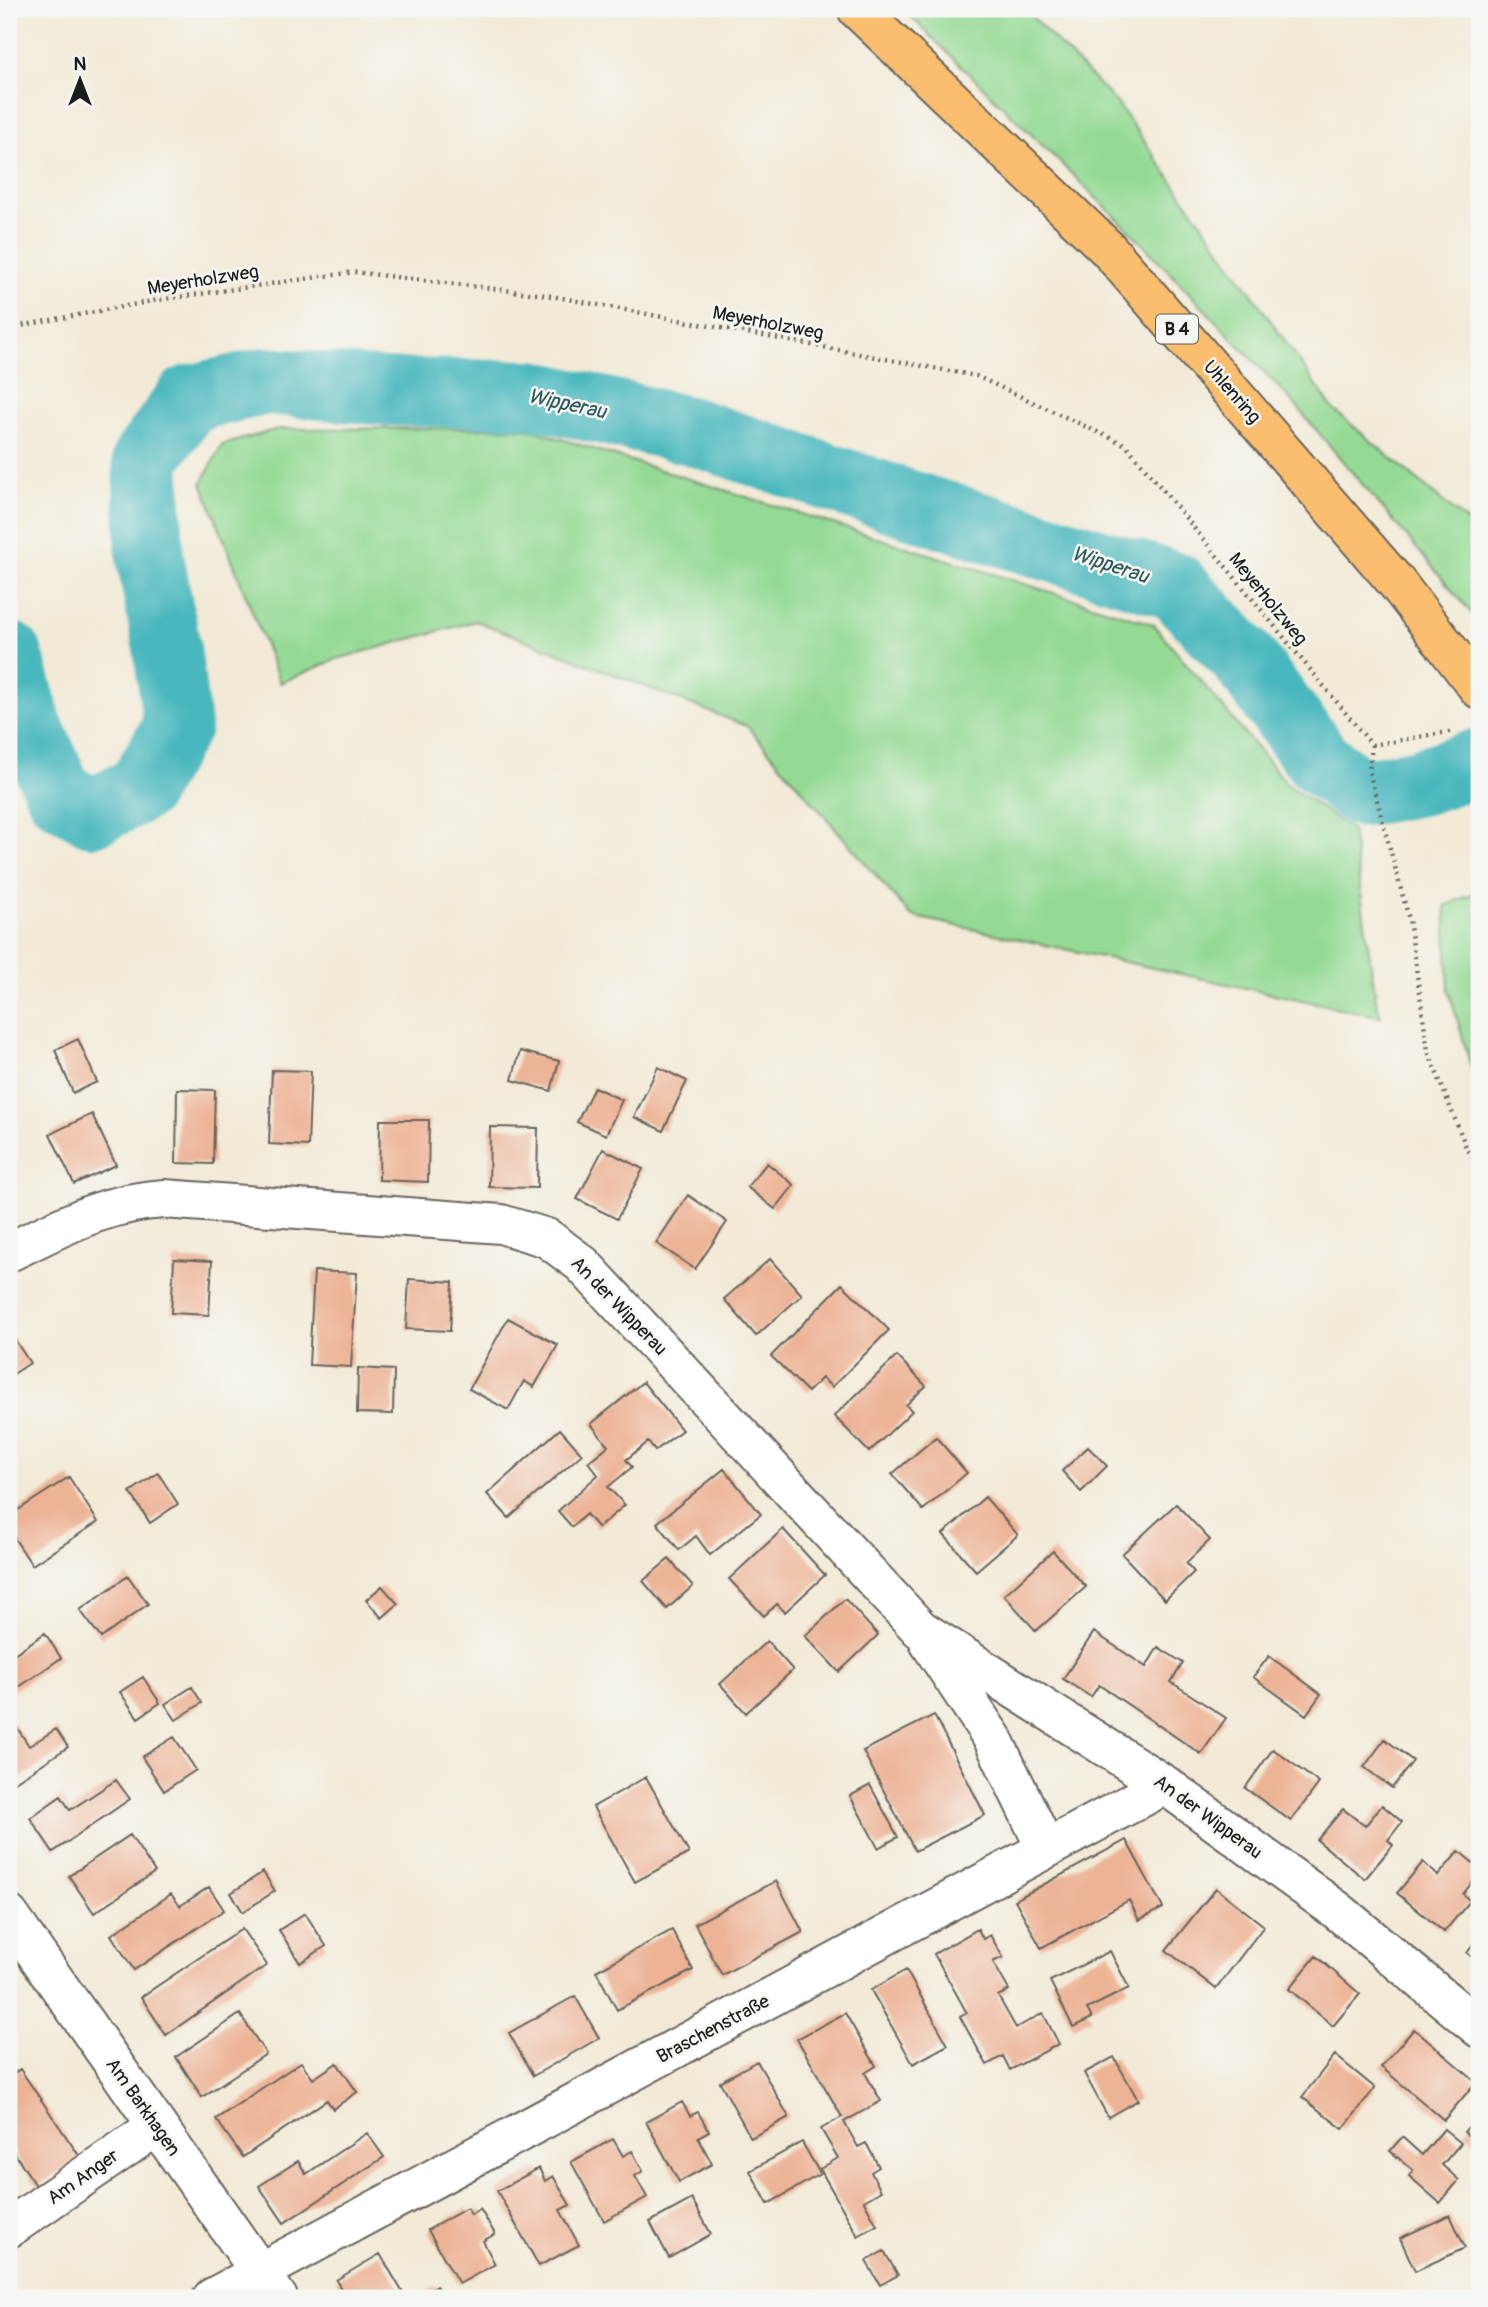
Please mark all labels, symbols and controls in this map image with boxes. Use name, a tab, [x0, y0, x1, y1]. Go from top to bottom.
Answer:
north arrow	[46, 46, 116, 116]
text: N	[74, 52, 87, 76]
street label: Meyerholzweg	[146, 259, 260, 301]
street label: Meyerholzweg	[711, 300, 825, 346]
road number: B 4	[1156, 314, 1198, 344]
street label: Uhlenring	[1198, 355, 1266, 429]
water label: Wipperau	[525, 383, 610, 426]
water label: Wipperau	[1068, 540, 1153, 591]
street label: Meyerholzweg	[1223, 548, 1313, 650]
street label: An der Wipperau	[566, 1251, 672, 1361]
street label: An der Wipperau	[1149, 1769, 1267, 1865]
street label: Braschenstraße	[652, 1989, 774, 2069]
street label: Am Barkhagen	[100, 2053, 186, 2161]
street label: Am Anger	[43, 2144, 124, 2210]

